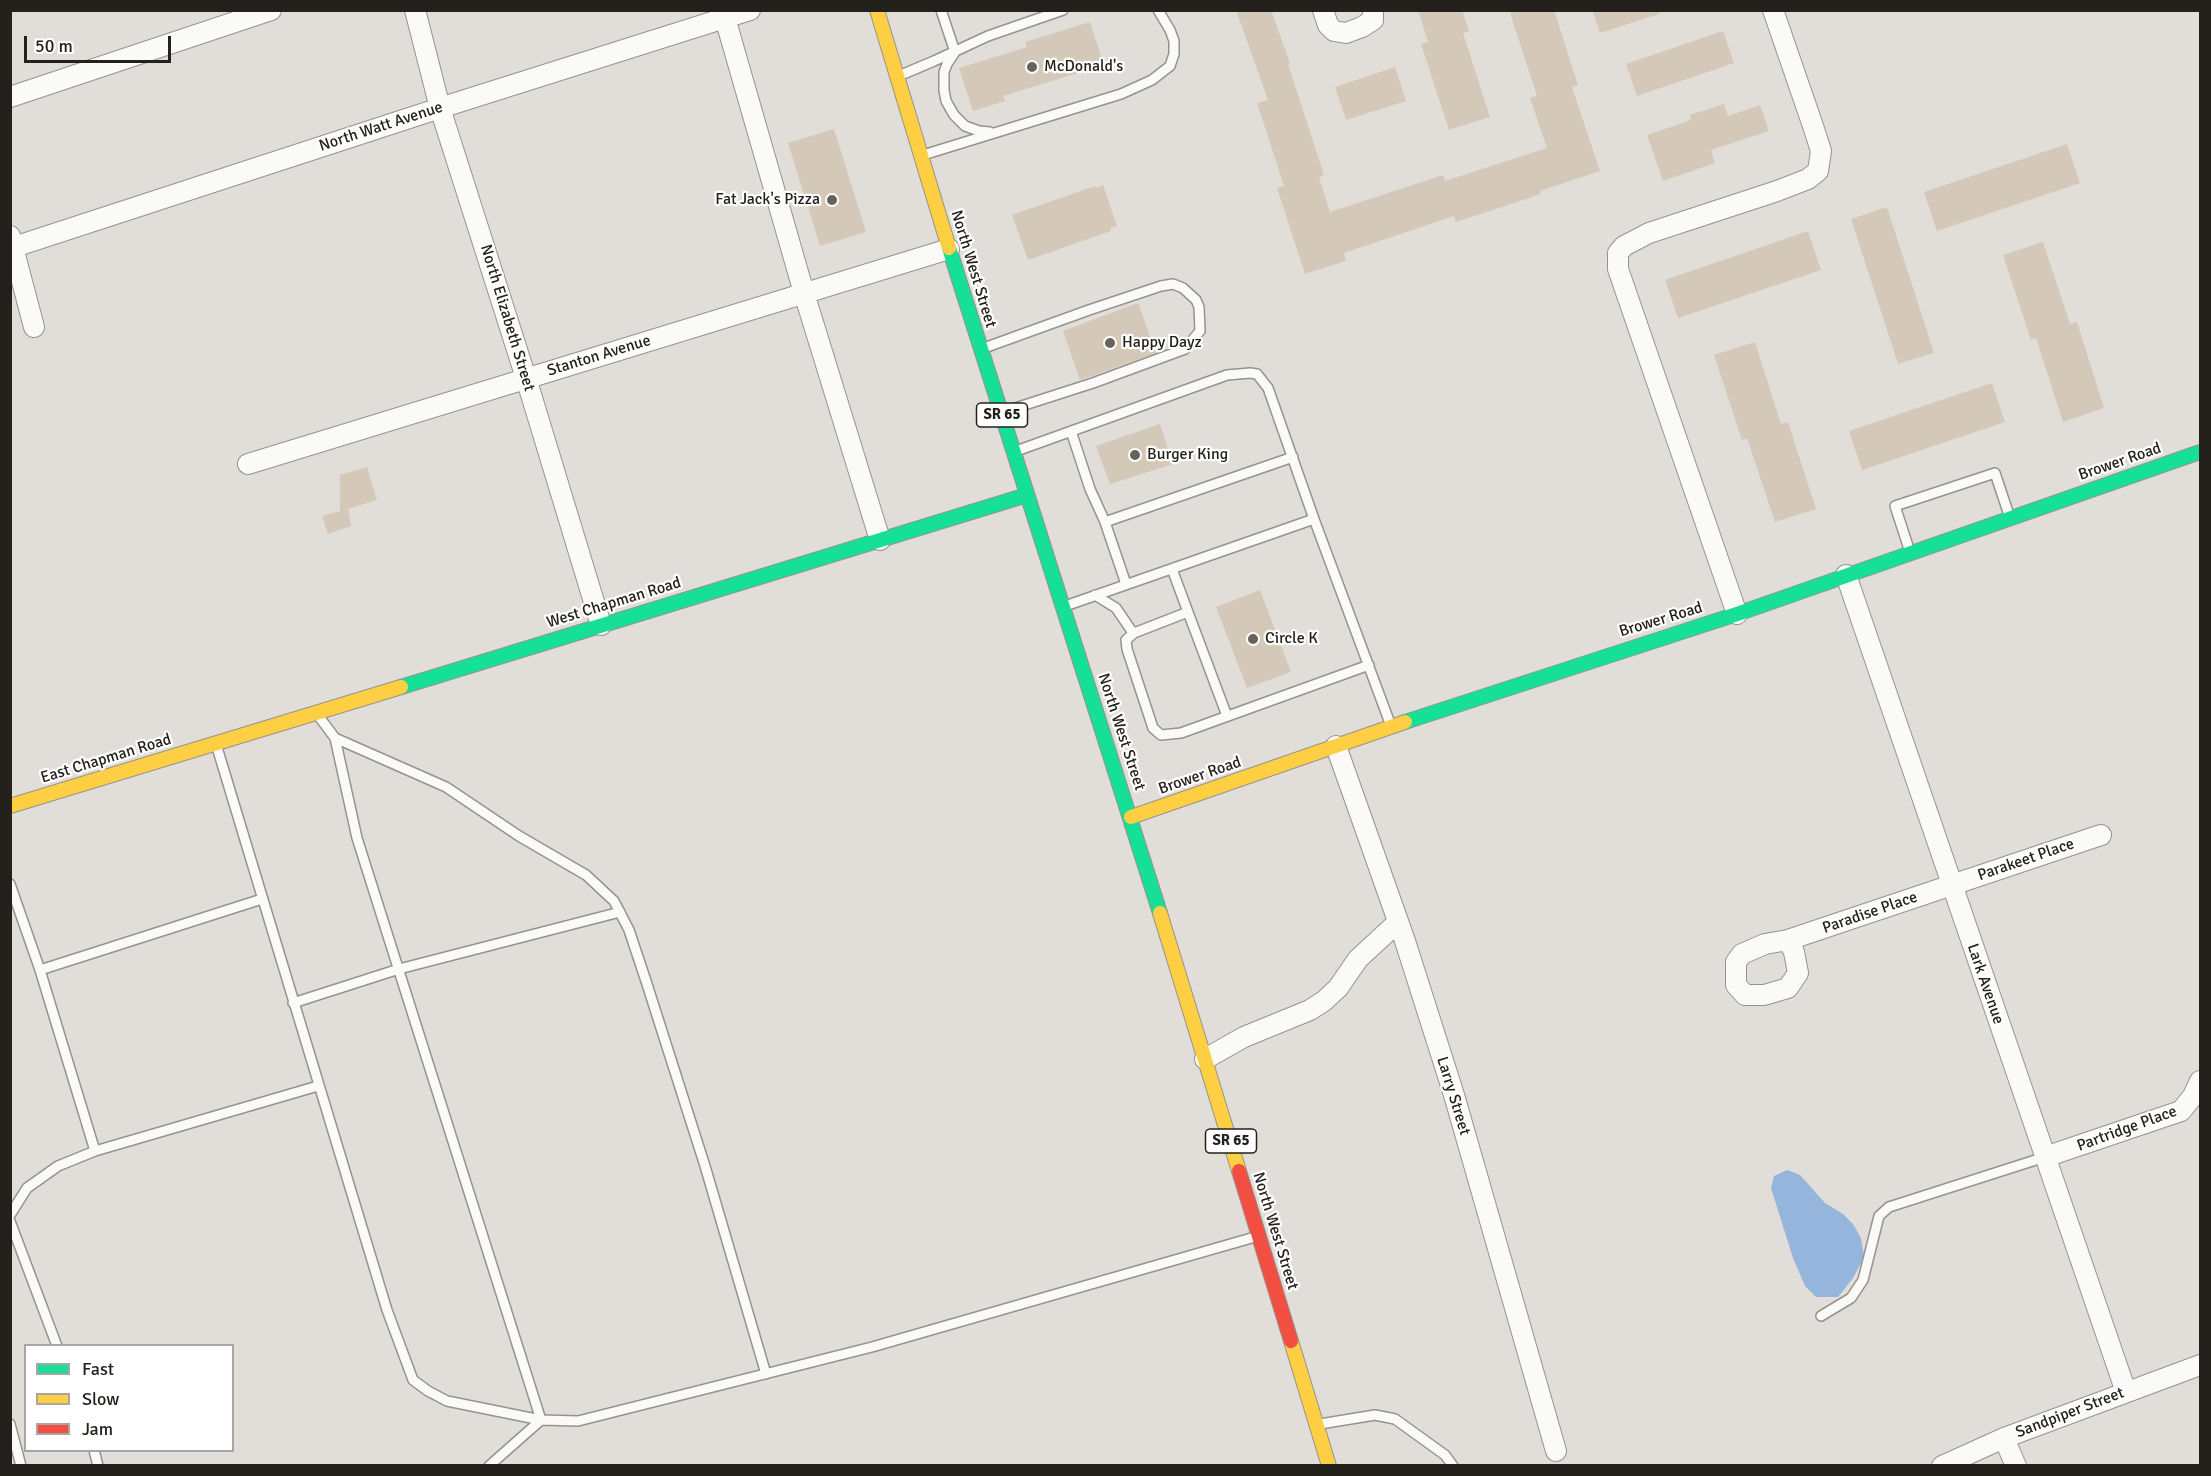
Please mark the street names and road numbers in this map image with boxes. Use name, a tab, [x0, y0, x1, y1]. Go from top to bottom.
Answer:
street label: North Watt Avenue	[317, 98, 445, 156]
street label: North West Street	[946, 208, 1000, 330]
street label: North Elizabeth Street	[476, 242, 538, 394]
street label: Stanton Avenue	[545, 331, 653, 381]
road number: SR 65	[976, 403, 1028, 427]
street label: Brower Road	[2076, 439, 2164, 485]
street label: West Chapman Road	[545, 573, 683, 633]
street label: Brower Road	[1617, 598, 1705, 642]
street label: North West Street	[1093, 671, 1149, 793]
street label: East Chapman Road	[38, 730, 174, 788]
street label: Brower Road	[1156, 753, 1244, 799]
street label: Parakeet Place	[1975, 835, 2077, 885]
street label: Paradise Place	[1820, 888, 1920, 938]
street label: Lark Avenue	[1962, 941, 2008, 1027]
street label: Larry Street	[1432, 1054, 1474, 1138]
street label: Partridge Place	[2074, 1102, 2180, 1156]
road number: SR 65	[1206, 1129, 1256, 1153]
street label: North West Street	[1248, 1170, 1302, 1292]
street label: Sandpiper Street	[2013, 1384, 2127, 1442]

